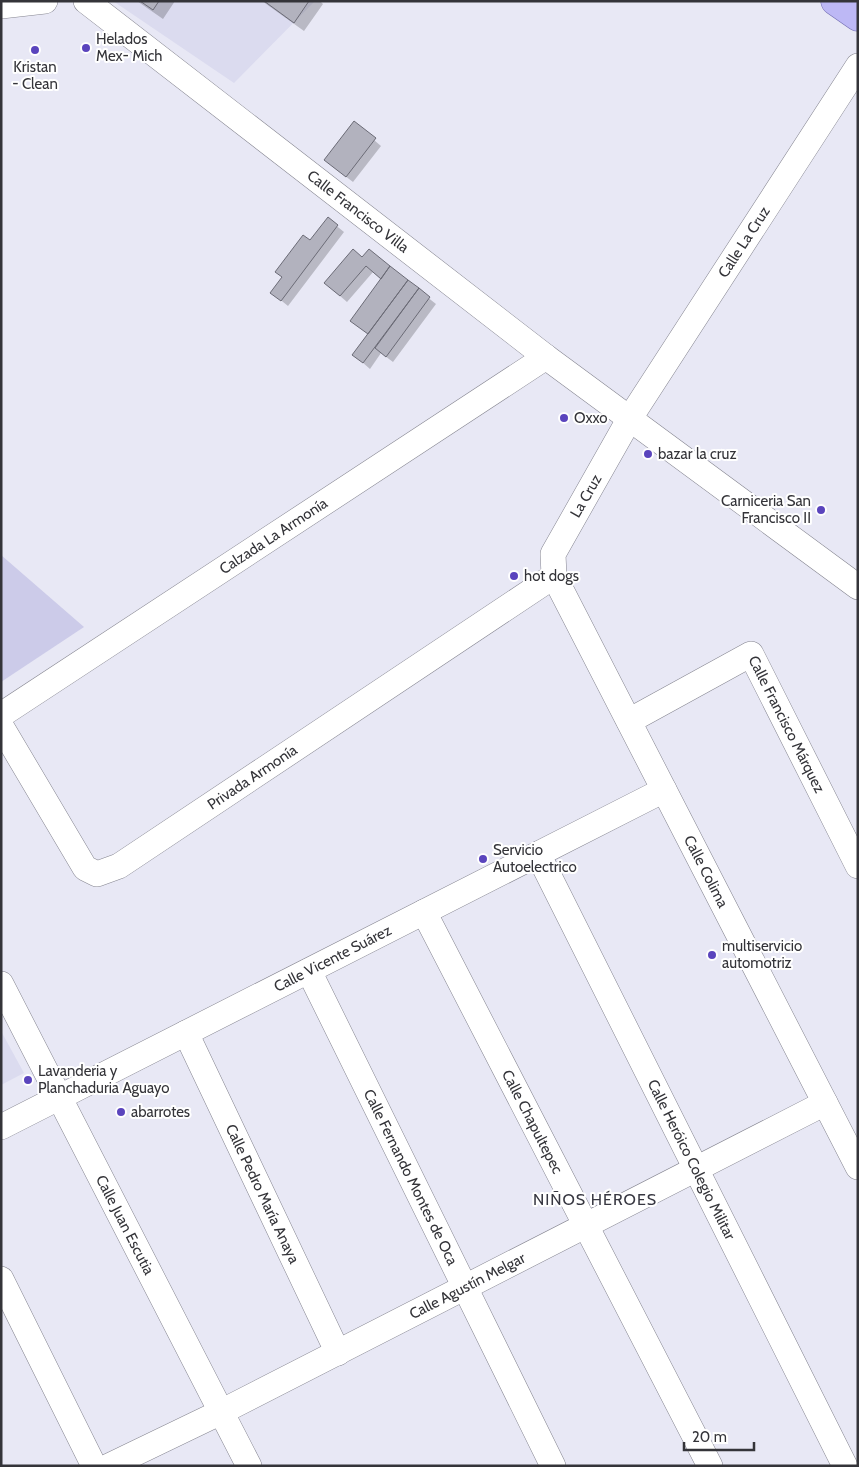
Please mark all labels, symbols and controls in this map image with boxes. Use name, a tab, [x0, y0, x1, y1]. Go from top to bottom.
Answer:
place label: Helados Mex- Mich	[96, 30, 162, 65]
marker: Helados Mex- Mich	[80, 42, 92, 54]
marker: Kristan - Clean	[29, 44, 41, 56]
place label: Kristan - Clean	[12, 58, 58, 93]
street label: Calle Francisco Villa	[304, 167, 413, 257]
street label: Calle La Cruz	[714, 203, 774, 281]
place label: Oxxo	[574, 409, 608, 427]
marker: Oxxo	[558, 412, 570, 424]
place label: bazar la cruz	[658, 445, 737, 463]
marker: bazar la cruz	[642, 448, 654, 460]
street label: La Cruz	[566, 471, 606, 521]
place label: Carniceria San Francisco II	[721, 492, 811, 527]
street label: Calzada La Armonía	[216, 494, 332, 578]
marker: Carniceria San Francisco II	[815, 504, 827, 516]
place label: hot dogs	[524, 567, 579, 585]
marker: hot dogs	[508, 570, 520, 582]
street label: Calle Francisco Márquez	[744, 653, 829, 796]
street label: Privada Armonía	[204, 740, 301, 813]
street label: Calle Colima	[680, 832, 732, 911]
place label: Servicio Autoelectrico	[493, 841, 577, 876]
marker: Servicio Autoelectrico	[477, 853, 489, 865]
street label: Calle Vicente Suárez	[271, 921, 394, 996]
place label: multiservicio automotriz	[722, 937, 802, 972]
marker: multiservicio automotriz	[706, 949, 718, 961]
place label: Lavanderia y Planchaduria Aguayo	[38, 1062, 169, 1097]
street label: Calle Chapultepec	[498, 1067, 567, 1177]
marker: Lavanderia y Planchaduria Aguayo	[22, 1074, 34, 1086]
street label: Calle Heróico Colegio Militar	[644, 1077, 739, 1243]
street label: Calle Fernando Montes de Oca	[360, 1086, 462, 1269]
place label: abarrotes	[131, 1103, 190, 1121]
marker: abarrotes	[115, 1106, 127, 1118]
street label: Calle Pedro María Anaya	[222, 1121, 303, 1267]
street label: Calle Juan Escutia	[92, 1172, 158, 1279]
district label: NIÑOS HÉROES	[533, 1190, 657, 1209]
street label: Calle Agustín Melgar	[406, 1249, 529, 1323]
scale bar	[684, 1420, 754, 1452]
text: 20 m	[692, 1428, 727, 1446]

